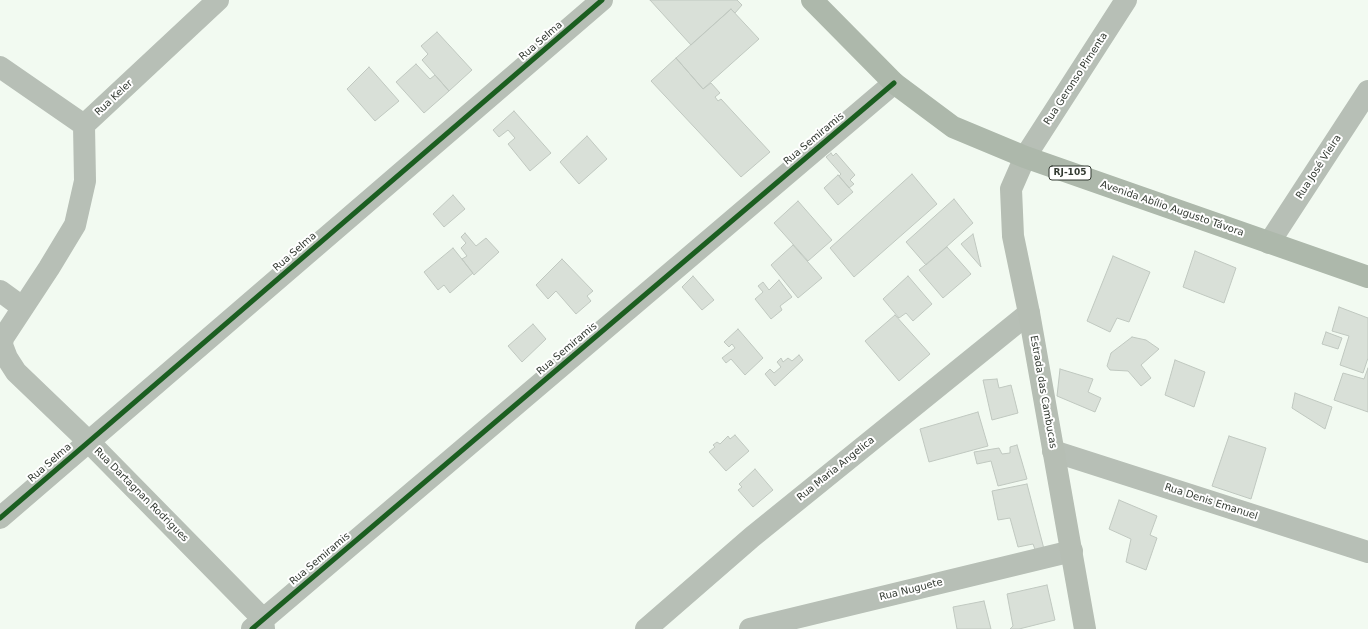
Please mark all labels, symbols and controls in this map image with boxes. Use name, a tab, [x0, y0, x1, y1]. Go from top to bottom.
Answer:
street label: Rua Selma	[517, 19, 565, 63]
street label: Rua Geronso Pimenta	[1042, 31, 1110, 127]
street label: Rua Keler	[93, 77, 135, 119]
street label: Rua Semiramis	[781, 110, 847, 168]
street label: Rua José Vieira	[1294, 133, 1344, 201]
road number: RJ-105	[1049, 166, 1091, 180]
street label: Avenida Abílio Augusto Távora	[1099, 179, 1245, 239]
street label: Rua Selma	[271, 230, 319, 274]
street label: Rua Semiramis	[534, 320, 600, 378]
street label: Estrada das Cambucas	[1027, 335, 1059, 449]
street label: Rua Maria Angelica	[795, 434, 877, 504]
street label: Rua Selma	[26, 441, 74, 485]
street label: Rua Dartagnan Rodrigues	[91, 445, 191, 545]
street label: Rua Denis Emanuel	[1163, 481, 1259, 523]
street label: Rua Semiramis	[287, 530, 353, 588]
street label: Rua Nuguete	[878, 576, 944, 604]

